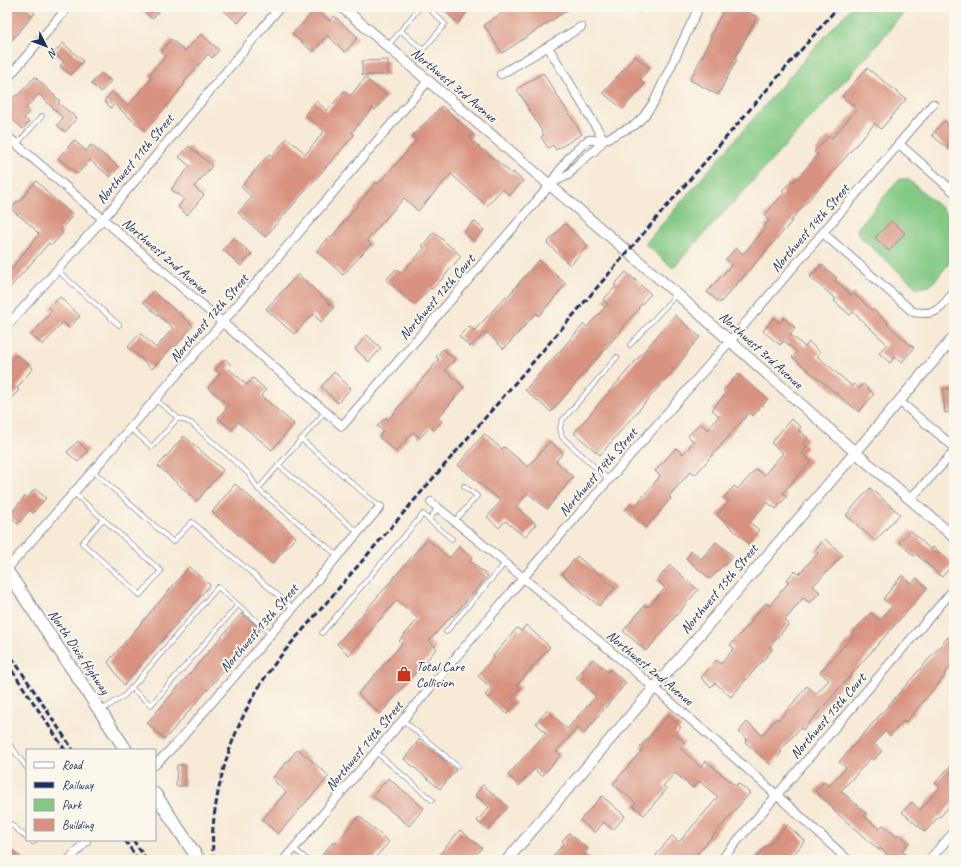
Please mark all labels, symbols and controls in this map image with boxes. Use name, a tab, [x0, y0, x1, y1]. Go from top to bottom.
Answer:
north arrow	[26, 26, 66, 66]
street label: Northwest 3rd Avenue	[408, 44, 501, 127]
text: N	[44, 45, 61, 62]
street label: Northwest 11th Street	[93, 110, 178, 207]
street label: Northwest 14th Street	[767, 179, 854, 276]
street label: Northwest 2nd Avenue	[119, 214, 212, 299]
street label: Northwest 12th Court	[395, 250, 480, 343]
street label: Northwest 12th Street	[166, 269, 253, 366]
street label: Northwest 3rd Avenue	[716, 308, 807, 393]
street label: Northwest 14th Street	[555, 423, 642, 520]
street label: Northwest 15th Street	[677, 540, 762, 637]
street label: Northwest 13th Street	[216, 579, 303, 676]
street label: North Dixie Highway	[44, 606, 114, 699]
street label: Northwest 2nd Avenue	[603, 627, 698, 710]
place label: Total Care Collision	[416, 658, 466, 691]
shop icon: Total Care Collision	[395, 665, 413, 683]
street label: Northwest 15th Court	[786, 669, 871, 762]
street label: Northwest 14th Street	[322, 697, 407, 794]
legend	[26, 749, 156, 841]
text: Road	[62, 757, 84, 773]
text: Railway	[62, 777, 94, 793]
text: Park	[62, 797, 83, 813]
text: Building	[62, 817, 94, 833]

